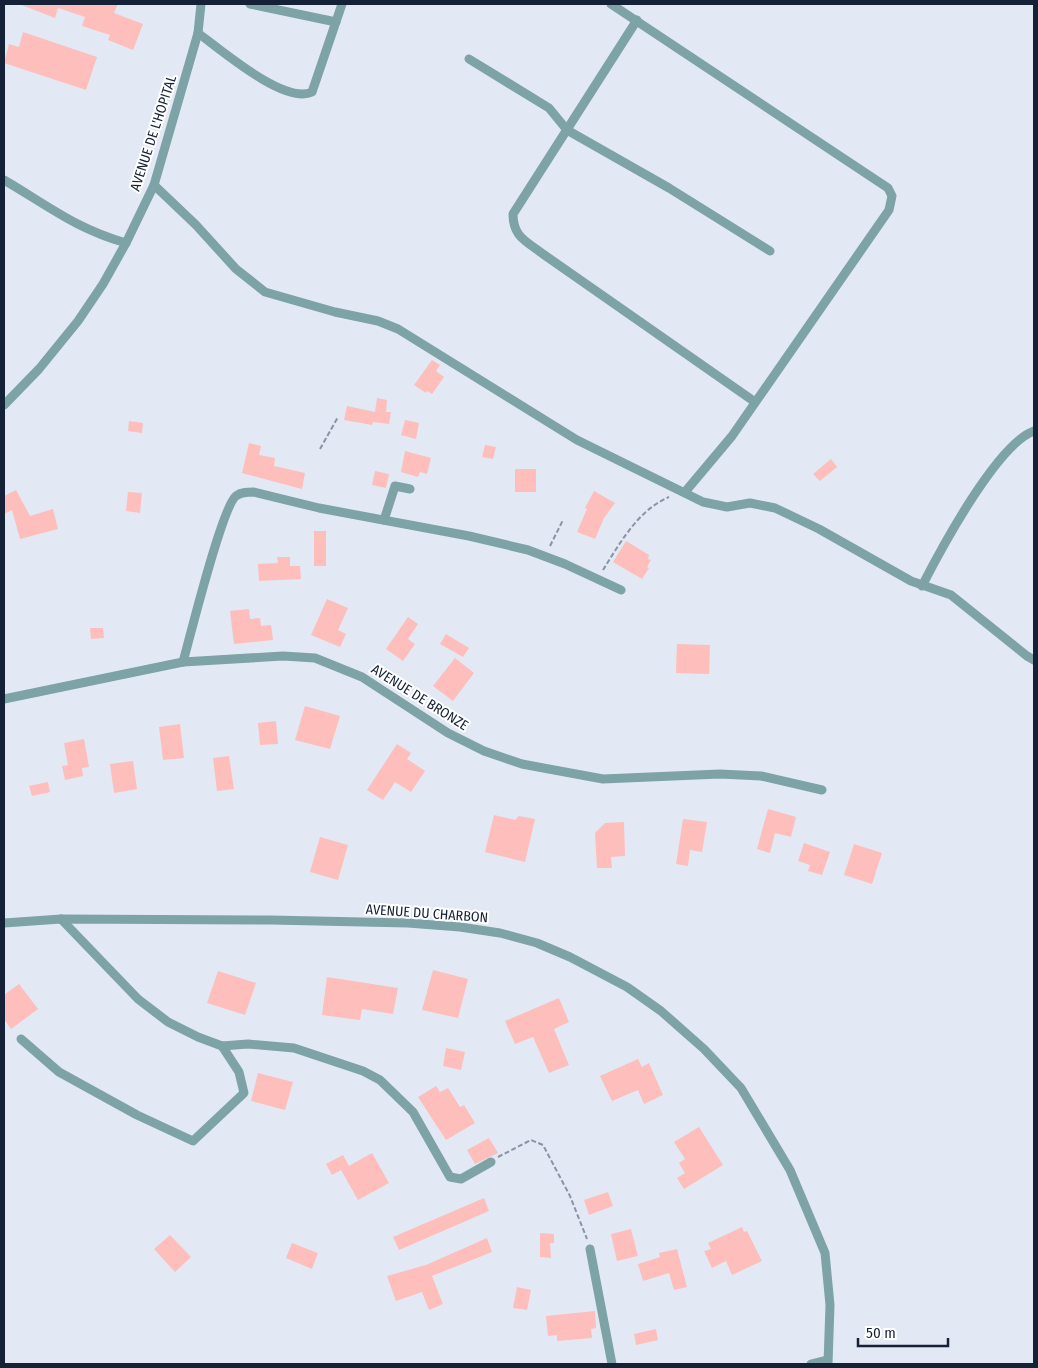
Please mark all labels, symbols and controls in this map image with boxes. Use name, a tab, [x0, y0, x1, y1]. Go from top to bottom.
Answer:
street label: AVENUE DE L'HOPITAL	[127, 73, 180, 193]
street label: AVENUE DE BRONZE	[368, 661, 472, 734]
street label: AVENUE DU CHARBON	[365, 901, 489, 926]
scale bar	[858, 1316, 948, 1348]
text: 50 m	[866, 1324, 896, 1342]

